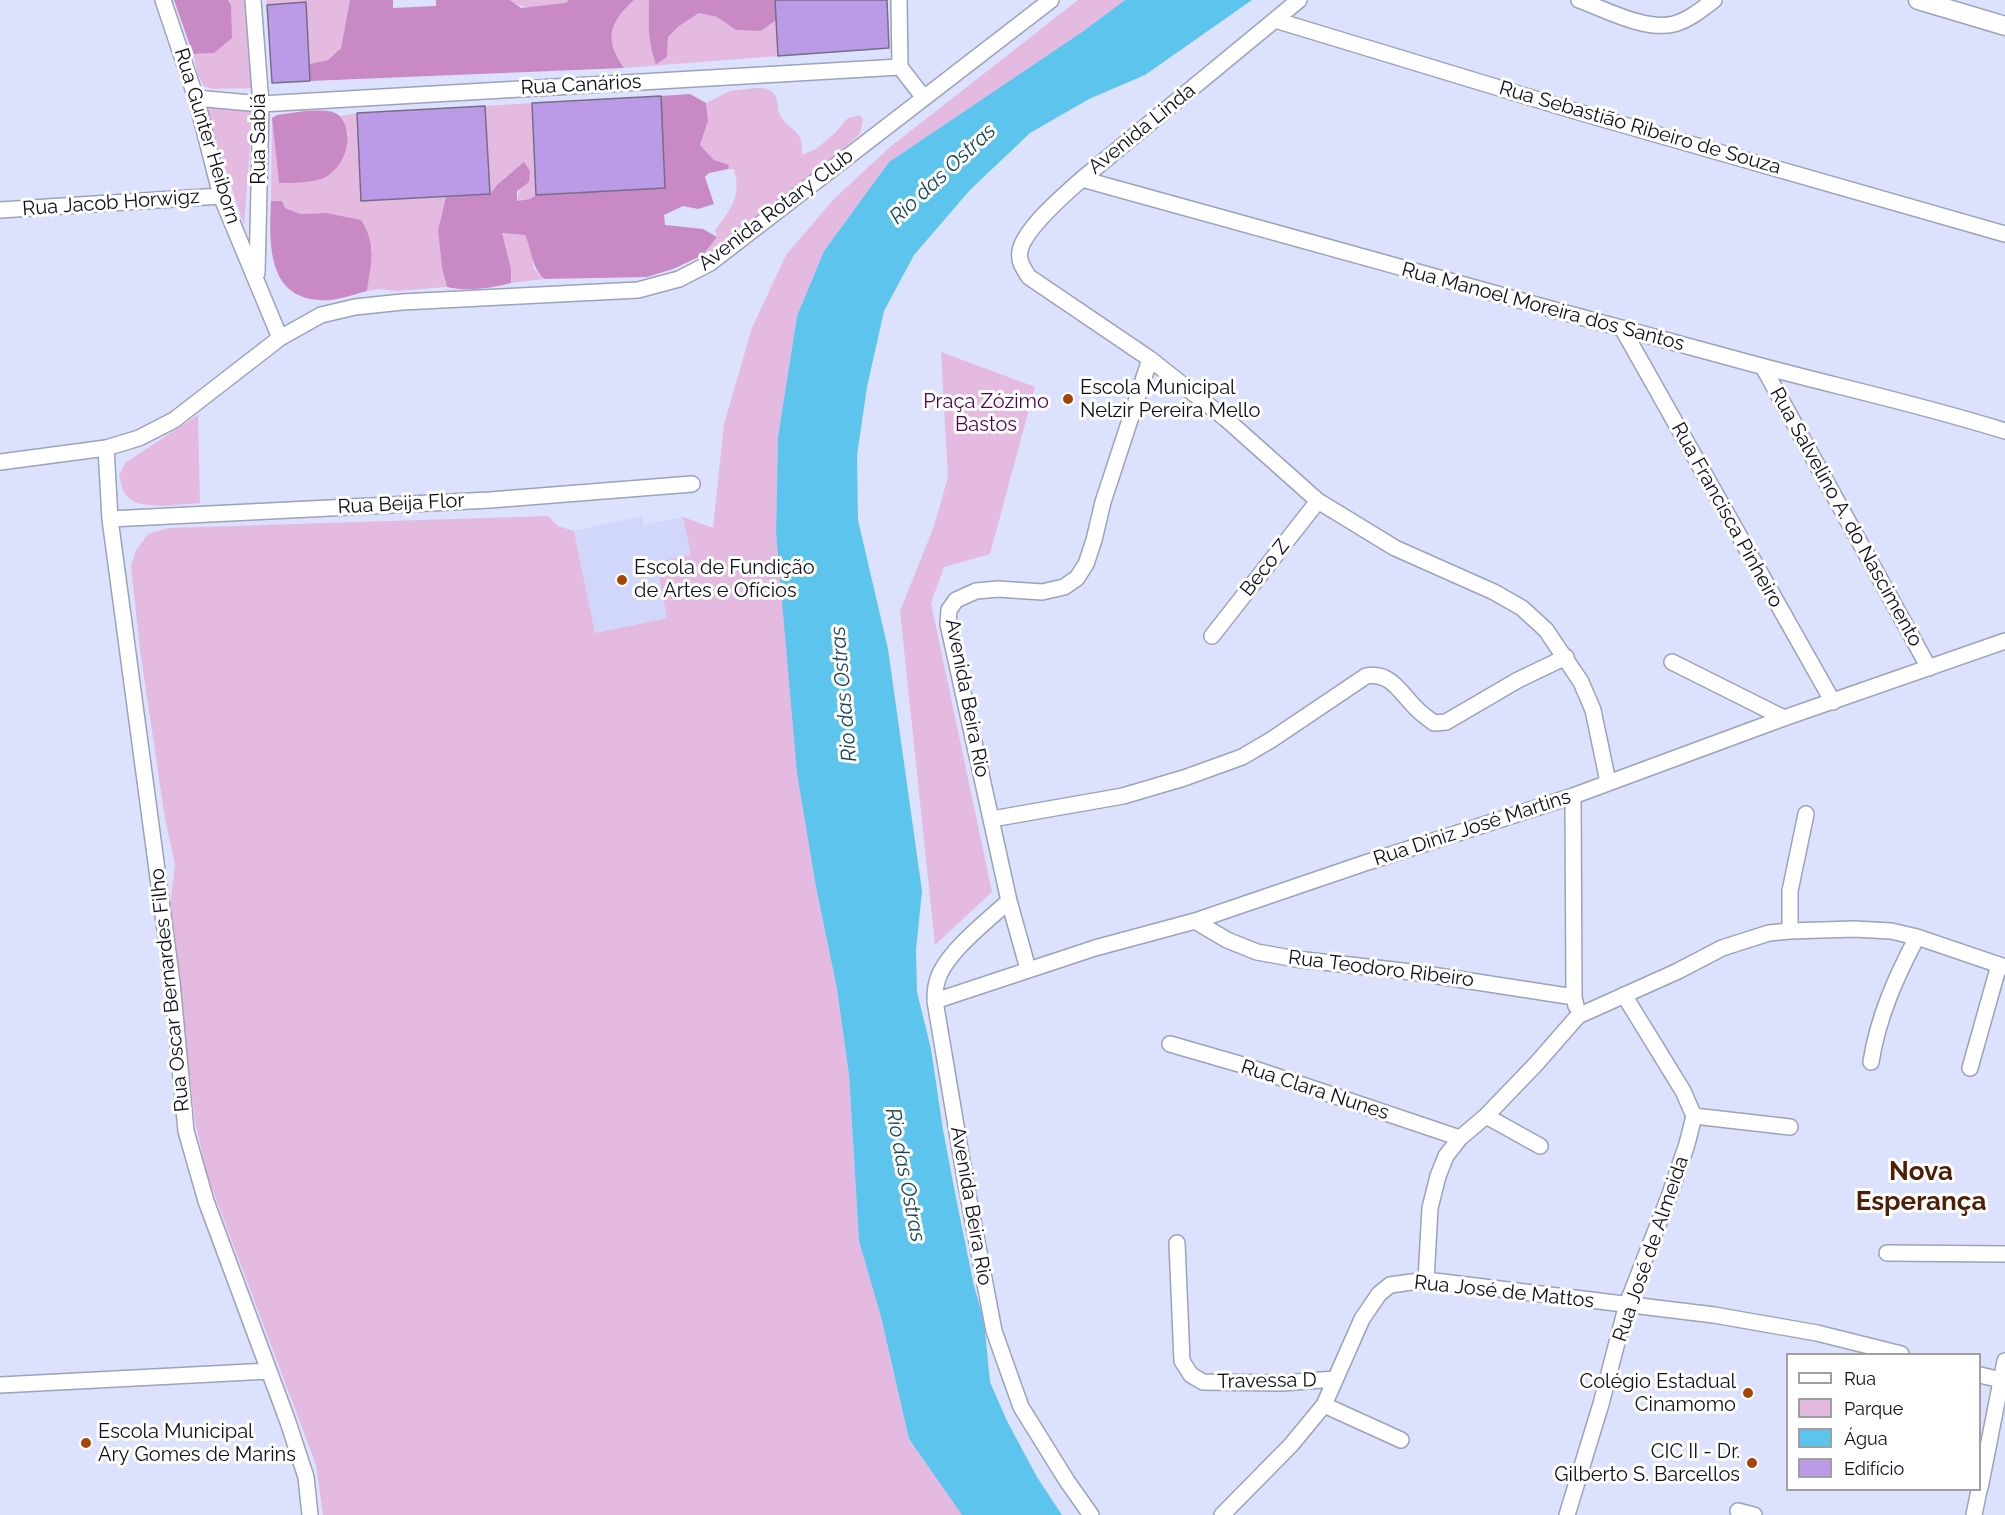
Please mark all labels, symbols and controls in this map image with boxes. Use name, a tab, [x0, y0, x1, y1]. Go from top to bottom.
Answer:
street label: Rua Gunter Heiborn	[169, 45, 245, 227]
street label: Rua Canários	[520, 70, 642, 100]
street label: Rua Sebastião Ribeiro de Souza	[1496, 76, 1784, 180]
street label: Avenida Linda	[1084, 79, 1200, 179]
street label: Rua Sabiá	[247, 93, 271, 185]
water label: Rio das Ostras	[885, 118, 1001, 230]
street label: Avenida Rotary Club	[694, 144, 858, 276]
street label: Rua Jacob Horwigz	[22, 185, 200, 221]
street label: Rua Manoel Moreira dos Santos	[1399, 258, 1687, 356]
place label: Escola Municipal Nelzir Pereira Mello	[1080, 376, 1260, 423]
street label: Rua Salvelino A. do Nascimento	[1765, 383, 1927, 651]
park label: Praça Zózimo Bastos	[923, 390, 1049, 437]
marker: Escola Municipal Nelzir Pereira Mello	[1061, 392, 1075, 406]
street label: Rua Francisca Pinheiro	[1666, 418, 1788, 612]
street label: Rua Beija Flor	[337, 489, 465, 519]
street label: Beco Z	[1235, 535, 1295, 601]
place label: Escola de Fundição de Artes e Ofícios	[634, 556, 815, 603]
marker: Escola de Fundição de Artes e Ofícios	[615, 573, 629, 587]
street label: Avenida Beira Rio	[940, 617, 994, 779]
water label: Rio das Ostras	[826, 625, 862, 763]
street label: Rua Diniz José Martins	[1370, 785, 1574, 871]
street label: Rua Oscar Bernardes Filho	[145, 867, 195, 1113]
street label: Rua Teodoro Ribeiro	[1287, 946, 1475, 992]
street label: Rua Clara Nunes	[1238, 1055, 1392, 1125]
water label: Rio das Ostras	[880, 1106, 930, 1244]
street label: Avenida Beira Rio	[945, 1125, 997, 1287]
street label: Rua José de Almeida	[1608, 1153, 1694, 1345]
district label: Nova Esperança	[1856, 1156, 1986, 1218]
street label: Rua José de Mattos	[1413, 1271, 1595, 1313]
legend	[1786, 1353, 1981, 1491]
street label: Travessa D	[1217, 1368, 1317, 1394]
text: Rua	[1844, 1368, 1876, 1389]
place label: Colégio Estadual Cinamomo	[1579, 1370, 1736, 1417]
marker: Colégio Estadual Cinamomo	[1741, 1386, 1755, 1400]
text: Parque	[1844, 1398, 1903, 1419]
place label: Escola Municipal Ary Gomes de Marins	[98, 1420, 296, 1467]
text: Água	[1844, 1428, 1888, 1449]
marker: Escola Municipal Ary Gomes de Marins	[79, 1436, 93, 1450]
place label: CIC II - Dr. Gilberto S. Barcellos	[1554, 1440, 1740, 1487]
marker: CIC II - Dr. Gilberto S. Barcellos	[1745, 1456, 1759, 1470]
text: Edifício	[1844, 1458, 1904, 1479]

